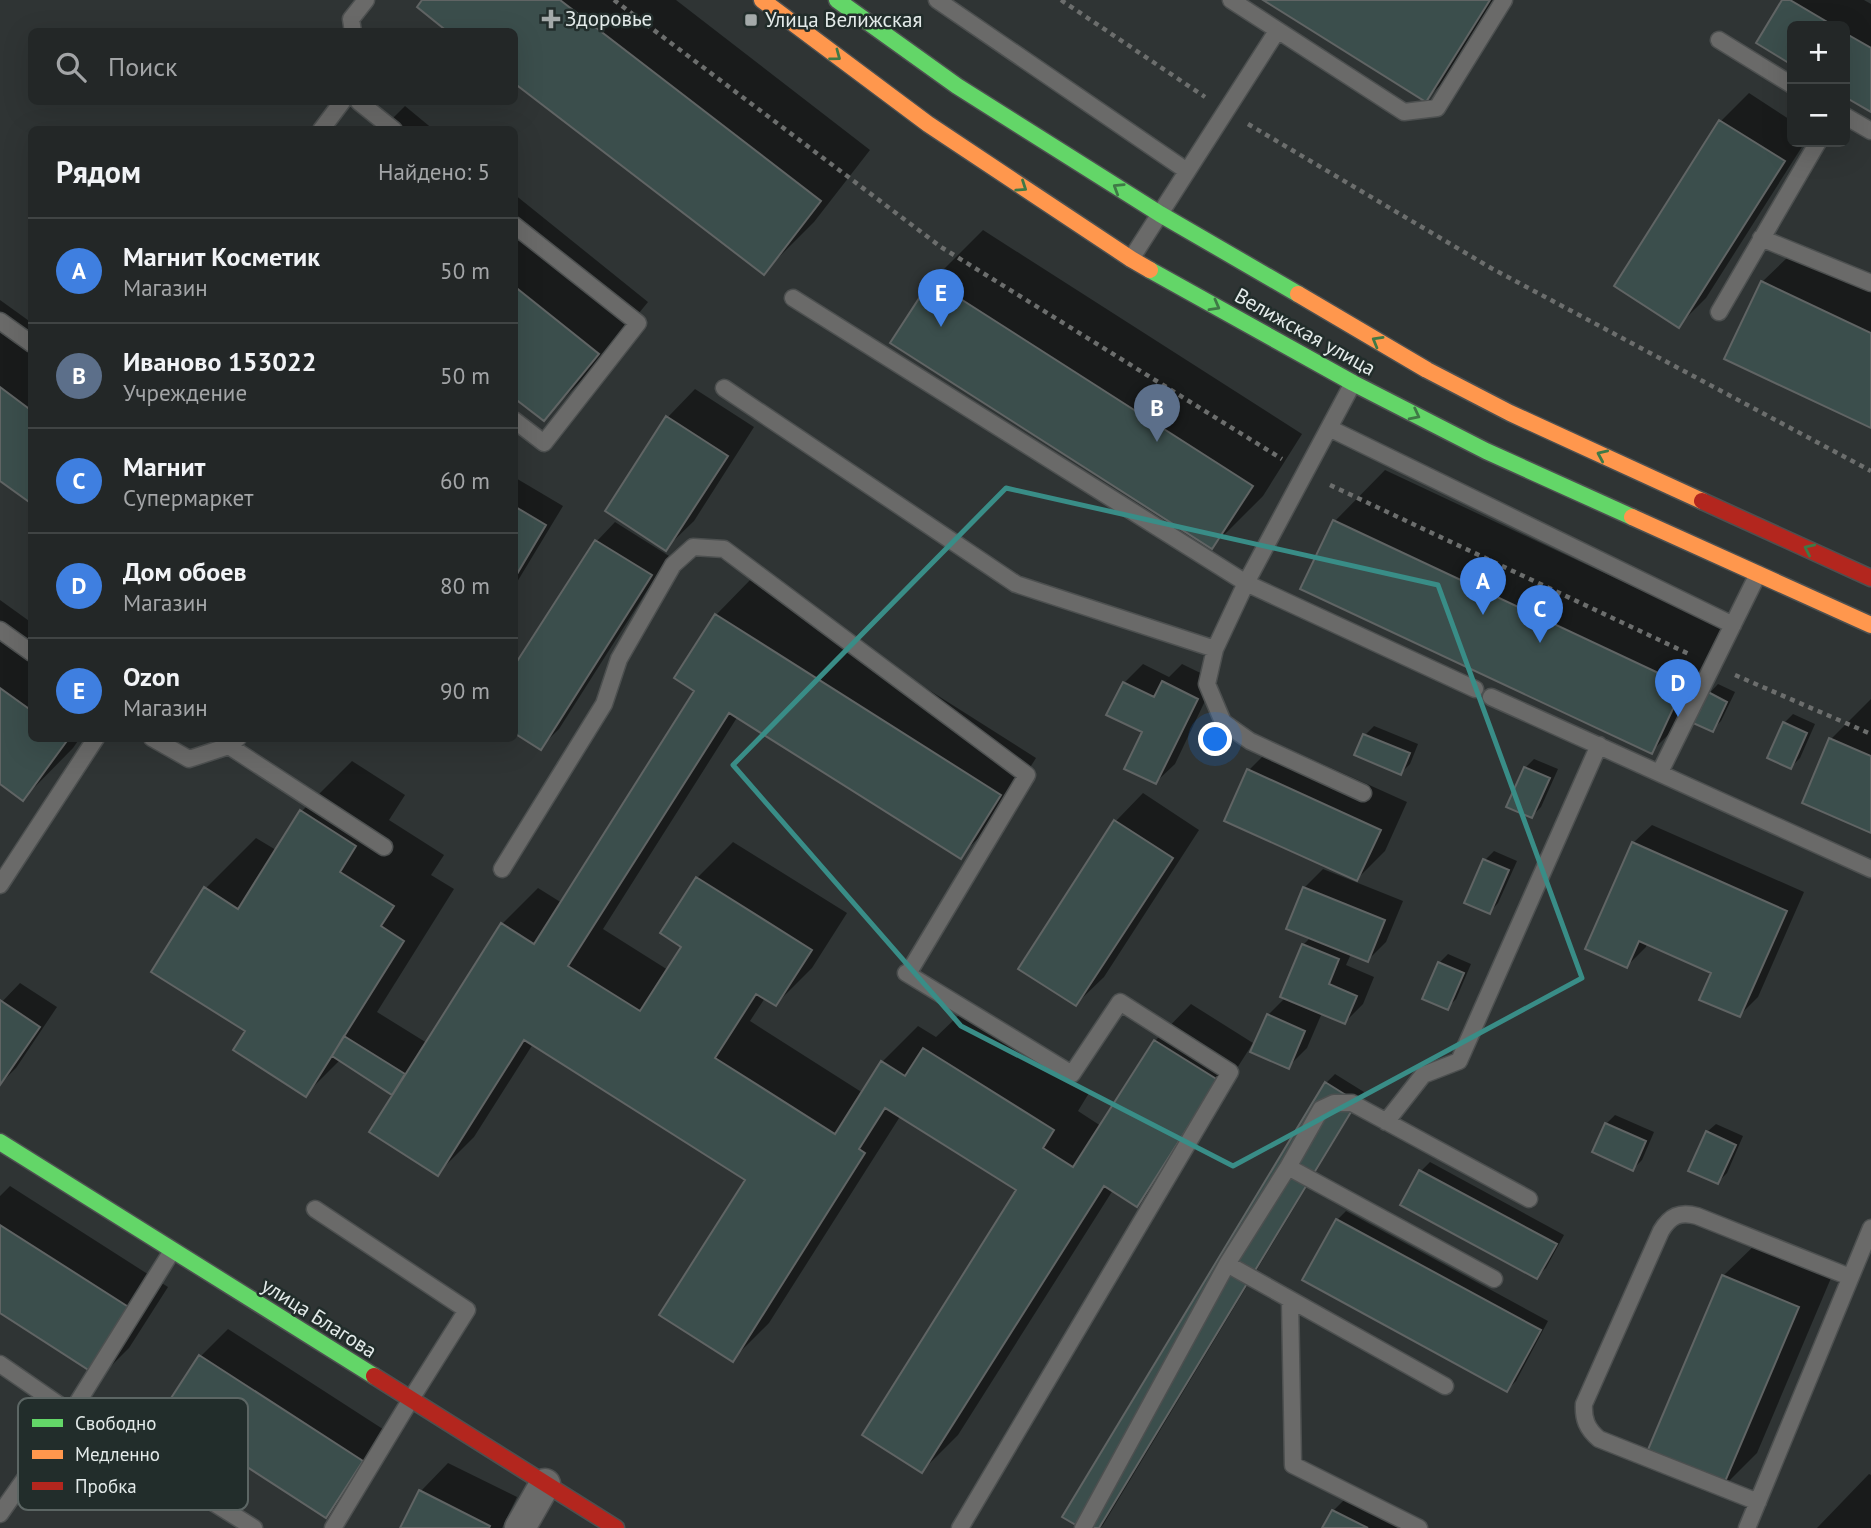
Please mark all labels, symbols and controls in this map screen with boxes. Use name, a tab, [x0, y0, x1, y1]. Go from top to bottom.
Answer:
place label: Здоровье	[565, 5, 652, 32]
place label: Улица Велижская	[765, 6, 922, 33]
marker: Здоровье	[543, 11, 559, 27]
marker: Улица Велижская	[743, 12, 759, 28]
map controls	[1787, 21, 1850, 147]
button: +	[1787, 21, 1850, 84]
search box	[28, 28, 518, 105]
one-way arrow	[828, 47, 841, 60]
icon: search	[52, 48, 90, 86]
text: Поиск	[108, 50, 177, 83]
button: −	[1787, 84, 1850, 147]
text: Рядом	[56, 152, 141, 191]
text: Найдено: 5	[378, 157, 490, 186]
one-way arrow	[1014, 178, 1027, 191]
one-way arrow	[1113, 183, 1126, 196]
text: Магнит Косметик	[123, 240, 320, 273]
text: A	[72, 256, 86, 285]
text: 50 m	[440, 256, 490, 285]
pin: E	[918, 269, 964, 327]
text: Магазин	[123, 273, 208, 302]
street label: Велижская улица	[1230, 282, 1381, 381]
one-way arrow	[1208, 298, 1220, 311]
one-way arrow	[1372, 336, 1385, 349]
text: Иваново 153022	[123, 345, 316, 378]
text: B	[72, 361, 86, 390]
text: 50 m	[440, 361, 490, 390]
text: Учреждение	[123, 378, 247, 407]
pin: B	[1134, 384, 1180, 442]
one-way arrow	[1408, 406, 1420, 420]
one-way arrow	[1597, 449, 1609, 463]
text: Магнит	[123, 450, 205, 483]
text: C	[73, 466, 85, 495]
text: 60 m	[440, 466, 490, 495]
text: Супермаркет	[123, 483, 253, 512]
one-way arrow	[1804, 543, 1816, 557]
text: Дом обоев	[123, 555, 247, 588]
pin: A	[1460, 557, 1506, 615]
text: D	[72, 571, 86, 600]
text: 80 m	[440, 571, 490, 600]
pin: C	[1517, 585, 1563, 643]
text: Магазин	[123, 588, 208, 617]
pin: D	[1655, 659, 1701, 717]
text: Ozon	[123, 660, 180, 693]
text: E	[73, 676, 85, 705]
text: 90 m	[440, 676, 490, 705]
text: Магазин	[123, 693, 208, 722]
your location	[1198, 722, 1232, 756]
street label: улица Благова	[256, 1271, 382, 1364]
legend	[18, 1398, 248, 1510]
text: Свободно	[75, 1411, 157, 1435]
text: Медленно	[75, 1442, 160, 1466]
text: Пробка	[75, 1474, 137, 1498]

